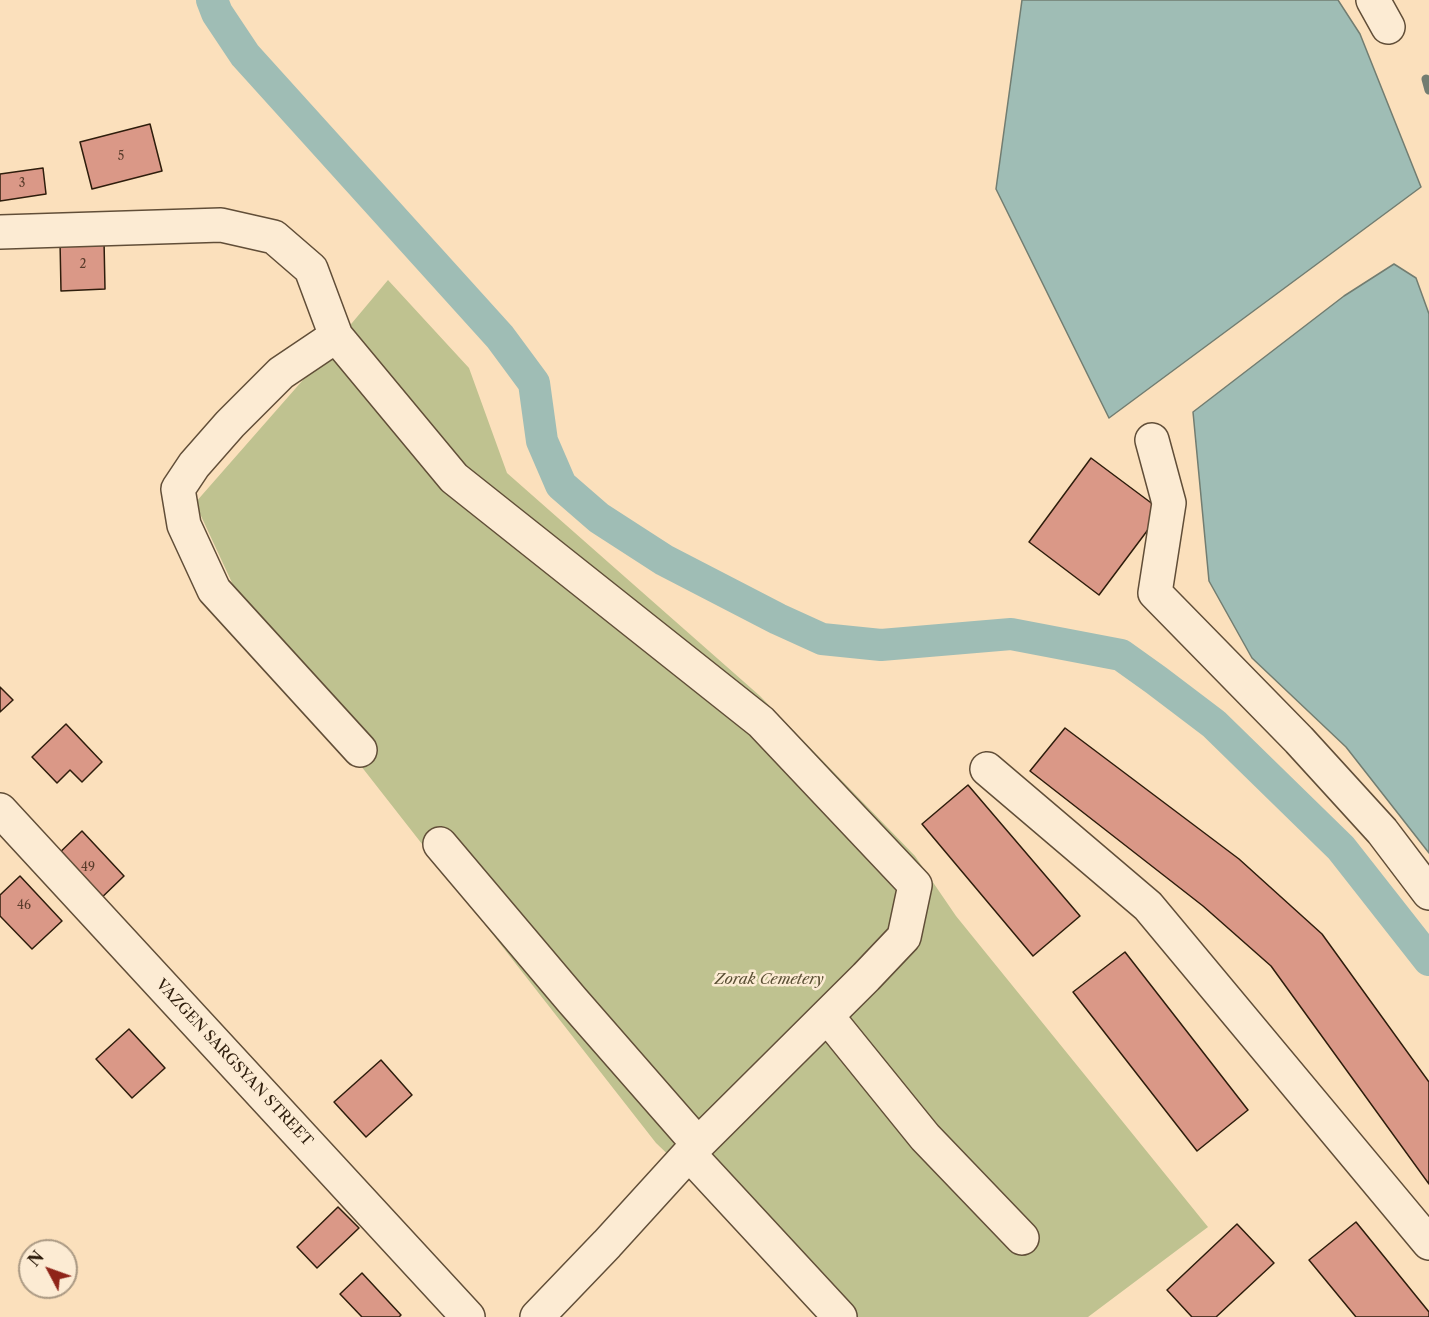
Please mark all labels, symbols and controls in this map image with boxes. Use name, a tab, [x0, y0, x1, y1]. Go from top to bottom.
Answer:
house number: 5	[118, 150, 124, 164]
house number: 3	[19, 177, 25, 191]
house number: 2	[80, 258, 86, 272]
house number: 49	[81, 861, 95, 875]
house number: 46	[17, 899, 31, 913]
park label: Zorak Cemetery	[714, 971, 824, 989]
street label: VAZGEN SARGSYAN STREET	[152, 976, 316, 1150]
north arrow	[18, 1239, 78, 1299]
text: N	[24, 1247, 48, 1270]

